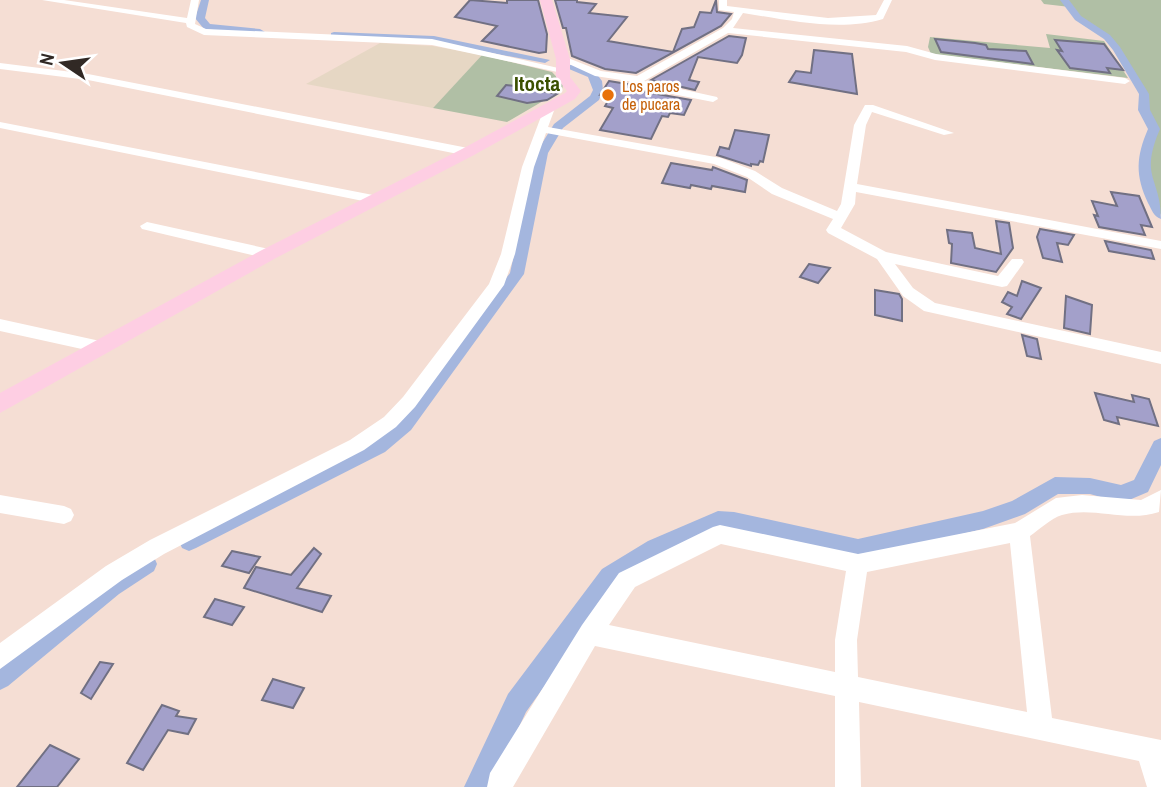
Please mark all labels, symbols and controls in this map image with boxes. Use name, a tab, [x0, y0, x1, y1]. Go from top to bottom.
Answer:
north arrow	[28, 28, 98, 98]
text: N	[33, 51, 60, 68]
district label: Itocta	[514, 69, 560, 98]
place label: Los paros de pucara	[622, 75, 681, 115]
marker: Los paros de pucara	[600, 87, 616, 103]

